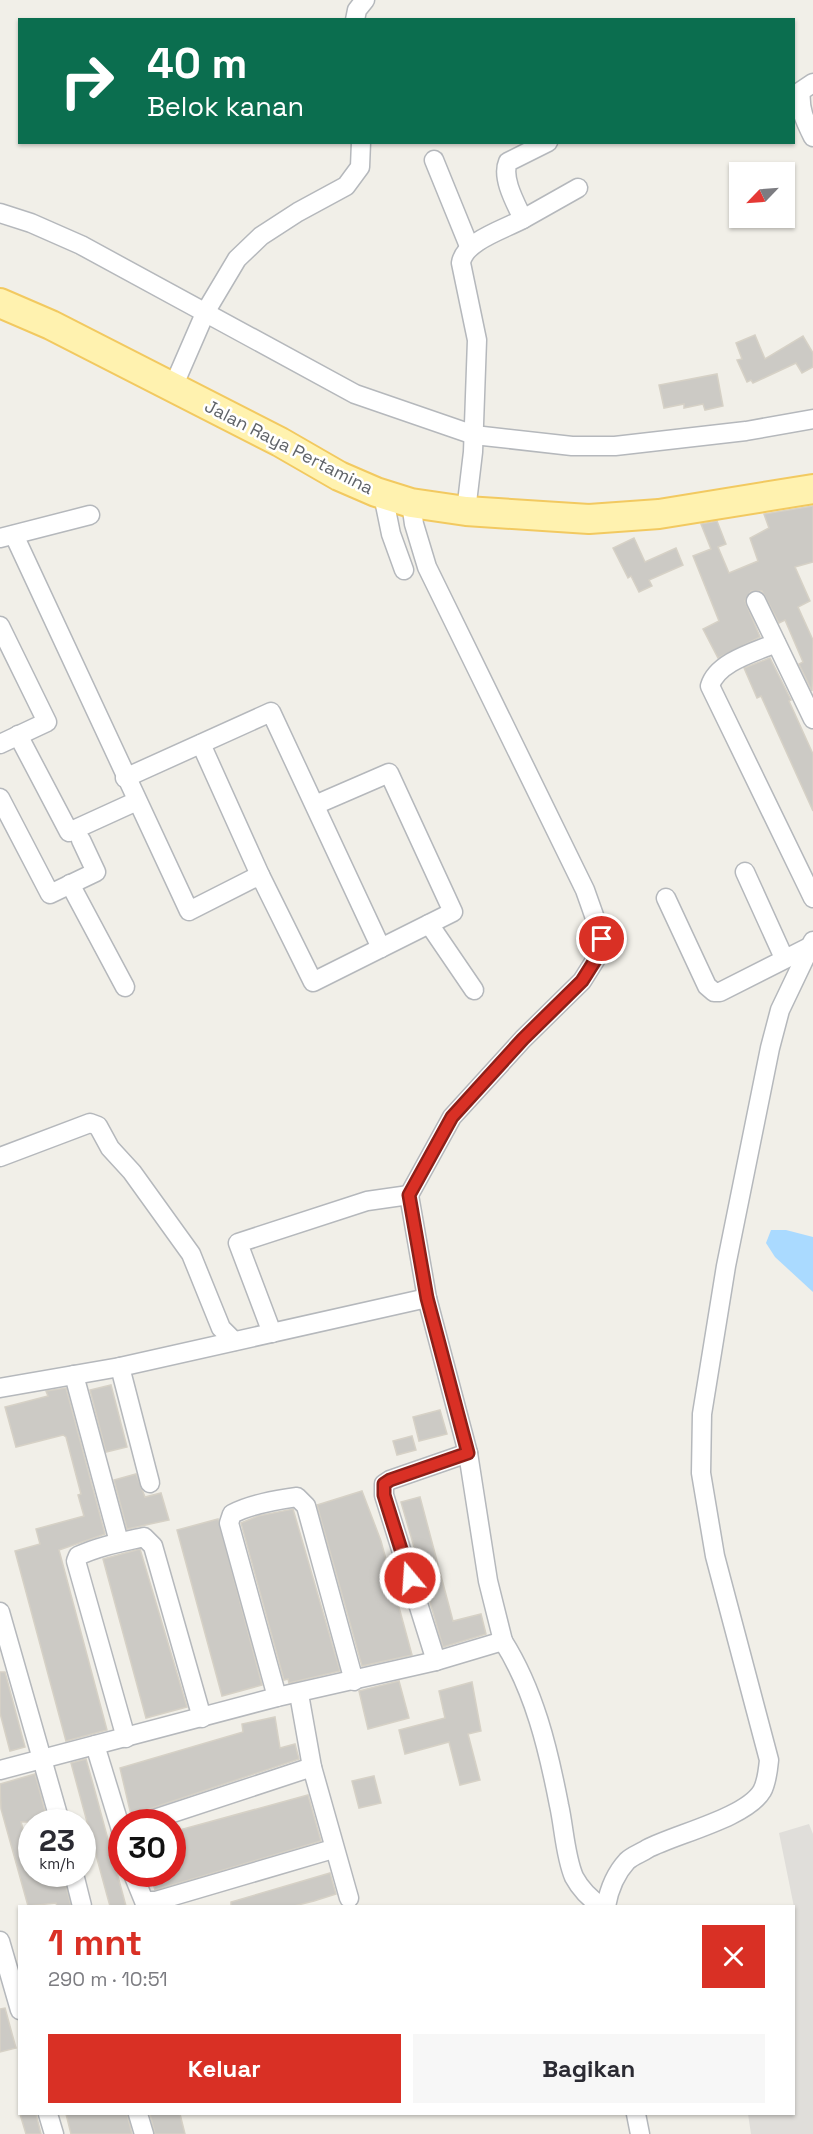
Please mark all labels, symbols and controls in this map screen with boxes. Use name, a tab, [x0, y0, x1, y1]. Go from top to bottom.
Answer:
text: 40 m	[147, 37, 247, 90]
icon: right	[48, 42, 126, 120]
text: Belok kanan	[147, 89, 304, 124]
north arrow	[729, 162, 795, 228]
map controls	[729, 162, 795, 228]
street label: Jalan Raya Pertamina	[201, 394, 377, 499]
pin	[576, 913, 627, 964]
icon: arrive	[585, 922, 618, 955]
position arrow	[378, 1546, 442, 1610]
speed limit sign: 30	[108, 1809, 186, 1887]
text: 23	[39, 1821, 75, 1860]
text: km/h	[39, 1854, 75, 1873]
text: 1 mnt	[48, 1920, 142, 1966]
button: close	[702, 1925, 765, 1988]
text: 290 m · 10:51	[48, 1966, 168, 1992]
button: Keluar	[48, 2034, 401, 2103]
button: Bagikan	[413, 2034, 765, 2103]

